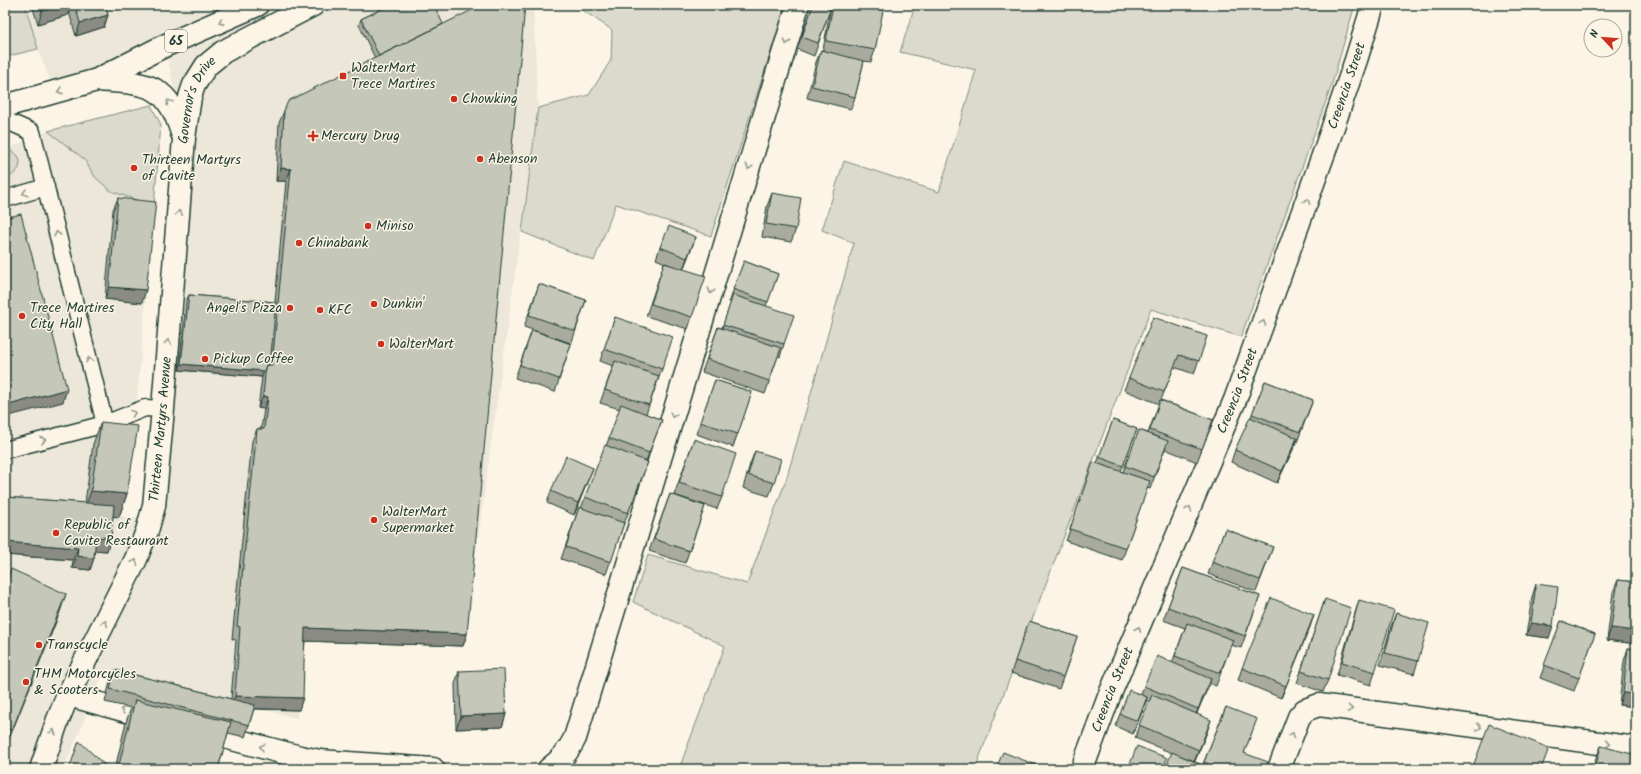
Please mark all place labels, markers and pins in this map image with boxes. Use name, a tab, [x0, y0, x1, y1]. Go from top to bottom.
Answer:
place label: WalterMart Trece Martires	[351, 57, 435, 95]
marker: WalterMart Trece Martires	[338, 71, 348, 81]
place label: Chowking	[462, 88, 518, 110]
marker: Chowking	[449, 94, 459, 104]
place label: Mercury Drug	[321, 125, 400, 147]
marker: Mercury Drug	[308, 131, 318, 141]
place label: Abenson	[488, 148, 537, 170]
place label: Thirteen Martyrs of Cavite	[142, 149, 241, 187]
marker: Abenson	[475, 154, 485, 164]
marker: Thirteen Martyrs of Cavite	[129, 163, 139, 173]
place label: Miniso	[376, 215, 413, 237]
marker: Miniso	[363, 221, 373, 231]
place label: Chinabank	[307, 232, 369, 254]
marker: Chinabank	[294, 238, 304, 248]
place label: Dunkin'	[382, 293, 426, 315]
place label: Trece Martires City Hall	[30, 297, 114, 335]
place label: Angel's Pizza	[206, 297, 282, 319]
place label: KFC	[328, 299, 352, 321]
marker: Dunkin'	[369, 299, 379, 309]
marker: Angel's Pizza	[285, 303, 295, 313]
marker: KFC	[315, 305, 325, 315]
marker: Trece Martires City Hall	[17, 311, 27, 321]
place label: WalterMart	[389, 333, 455, 355]
marker: WalterMart	[376, 339, 386, 349]
place label: Pickup Coffee	[213, 348, 294, 370]
marker: Pickup Coffee	[200, 354, 210, 364]
place label: WalterMart Supermarket	[382, 501, 455, 539]
place label: Republic of Cavite Restaurant	[64, 514, 169, 552]
marker: WalterMart Supermarket	[369, 515, 379, 525]
marker: Republic of Cavite Restaurant	[51, 528, 61, 538]
place label: Transcycle	[47, 634, 109, 656]
marker: Transcycle	[34, 640, 44, 650]
place label: THM Motorcycles & Scooters	[34, 663, 136, 701]
marker: THM Motorcycles & Scooters	[21, 677, 31, 687]

